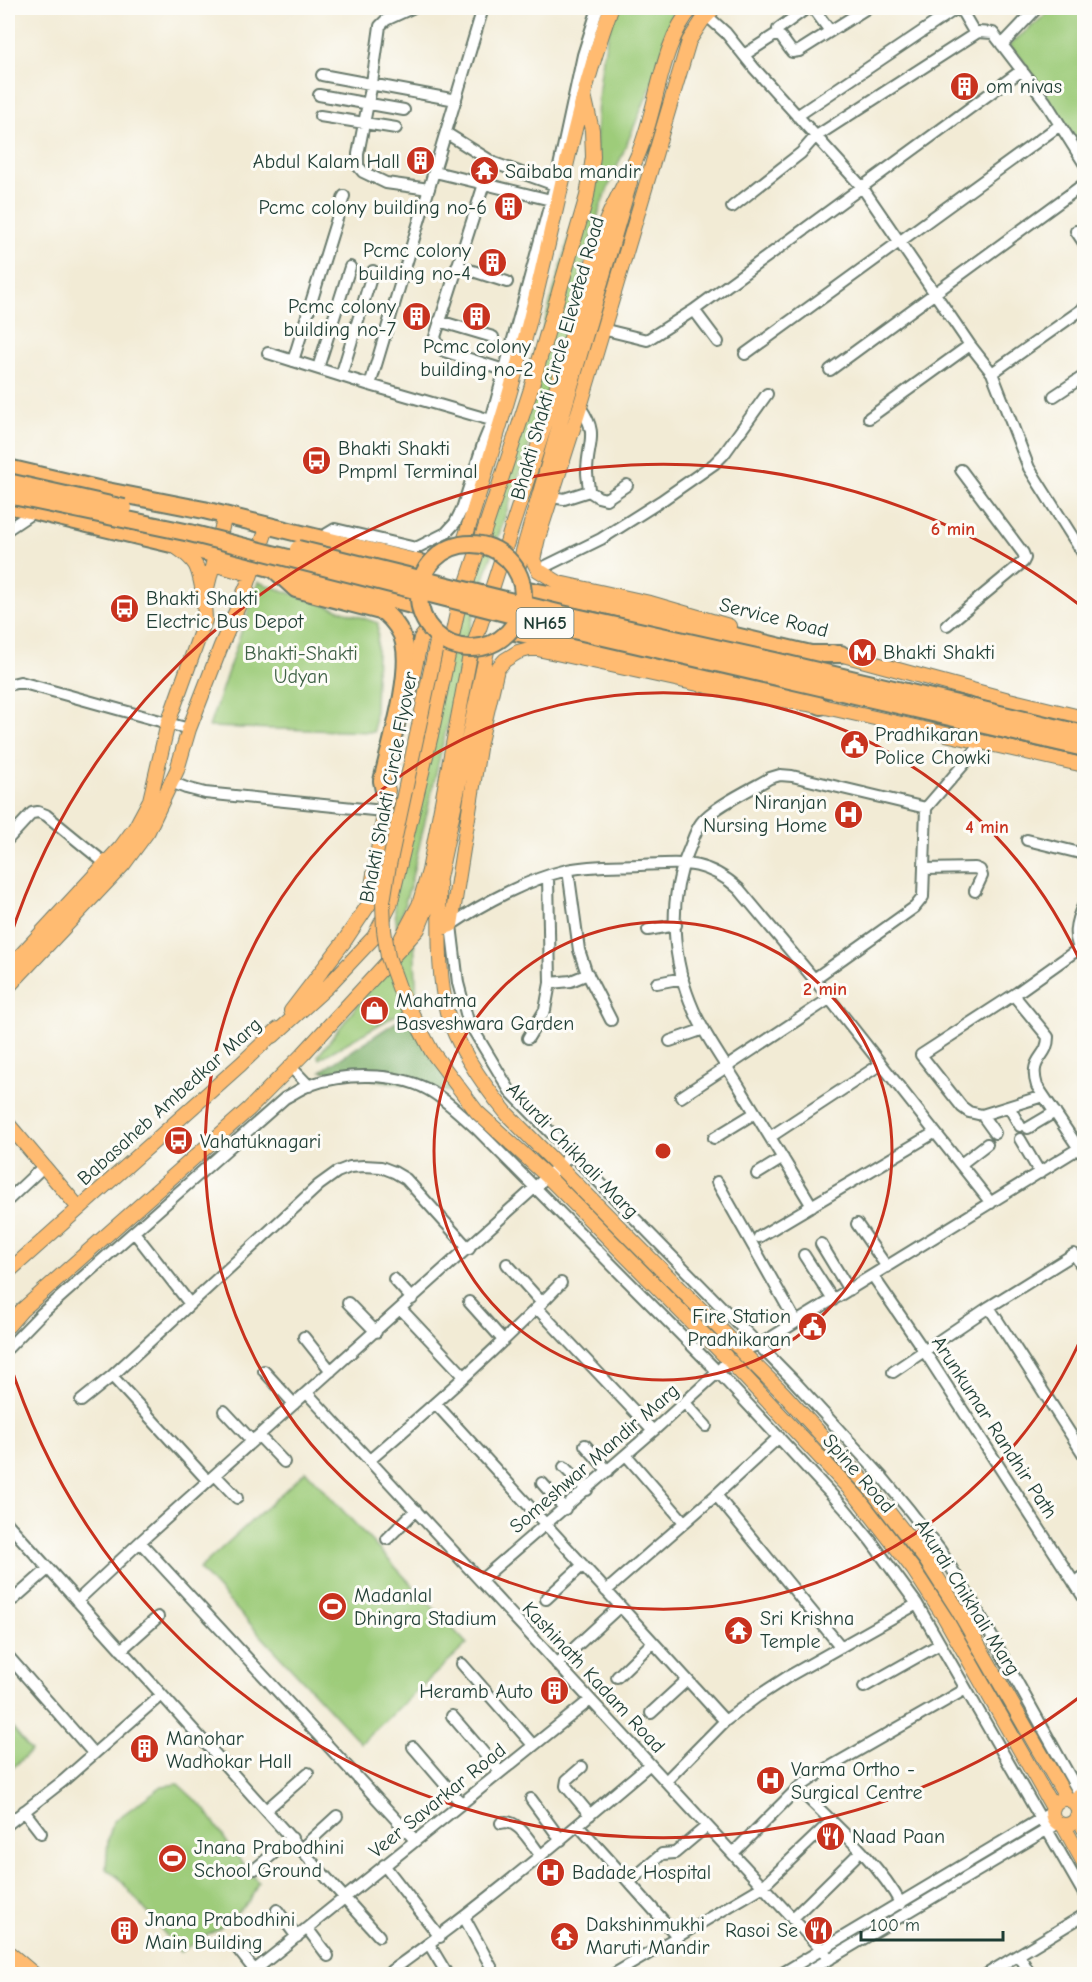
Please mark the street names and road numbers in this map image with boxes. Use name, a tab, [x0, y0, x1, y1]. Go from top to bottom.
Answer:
street label: Bhakti Shakti Circle Eleveted Road	[506, 214, 609, 502]
street label: Service Road	[717, 593, 831, 642]
road number: NH65	[516, 608, 574, 638]
street label: Bhakti Shakti Circle Flyover	[355, 670, 422, 904]
street label: Babasaheb Ambedkar Marg	[73, 1013, 266, 1190]
street label: Akurdi Chikhali Marg	[502, 1078, 643, 1223]
street label: Arunkumar Randhir Path	[927, 1332, 1062, 1523]
street label: Someshwar Mandir Marg	[505, 1379, 684, 1538]
street label: Spine Road	[818, 1429, 899, 1518]
street label: Akurdi Chikhali Marg	[910, 1515, 1025, 1679]
street label: Kashinath Kadam Road	[518, 1597, 670, 1758]
street label: Veer Savarkar Road	[364, 1738, 510, 1863]

